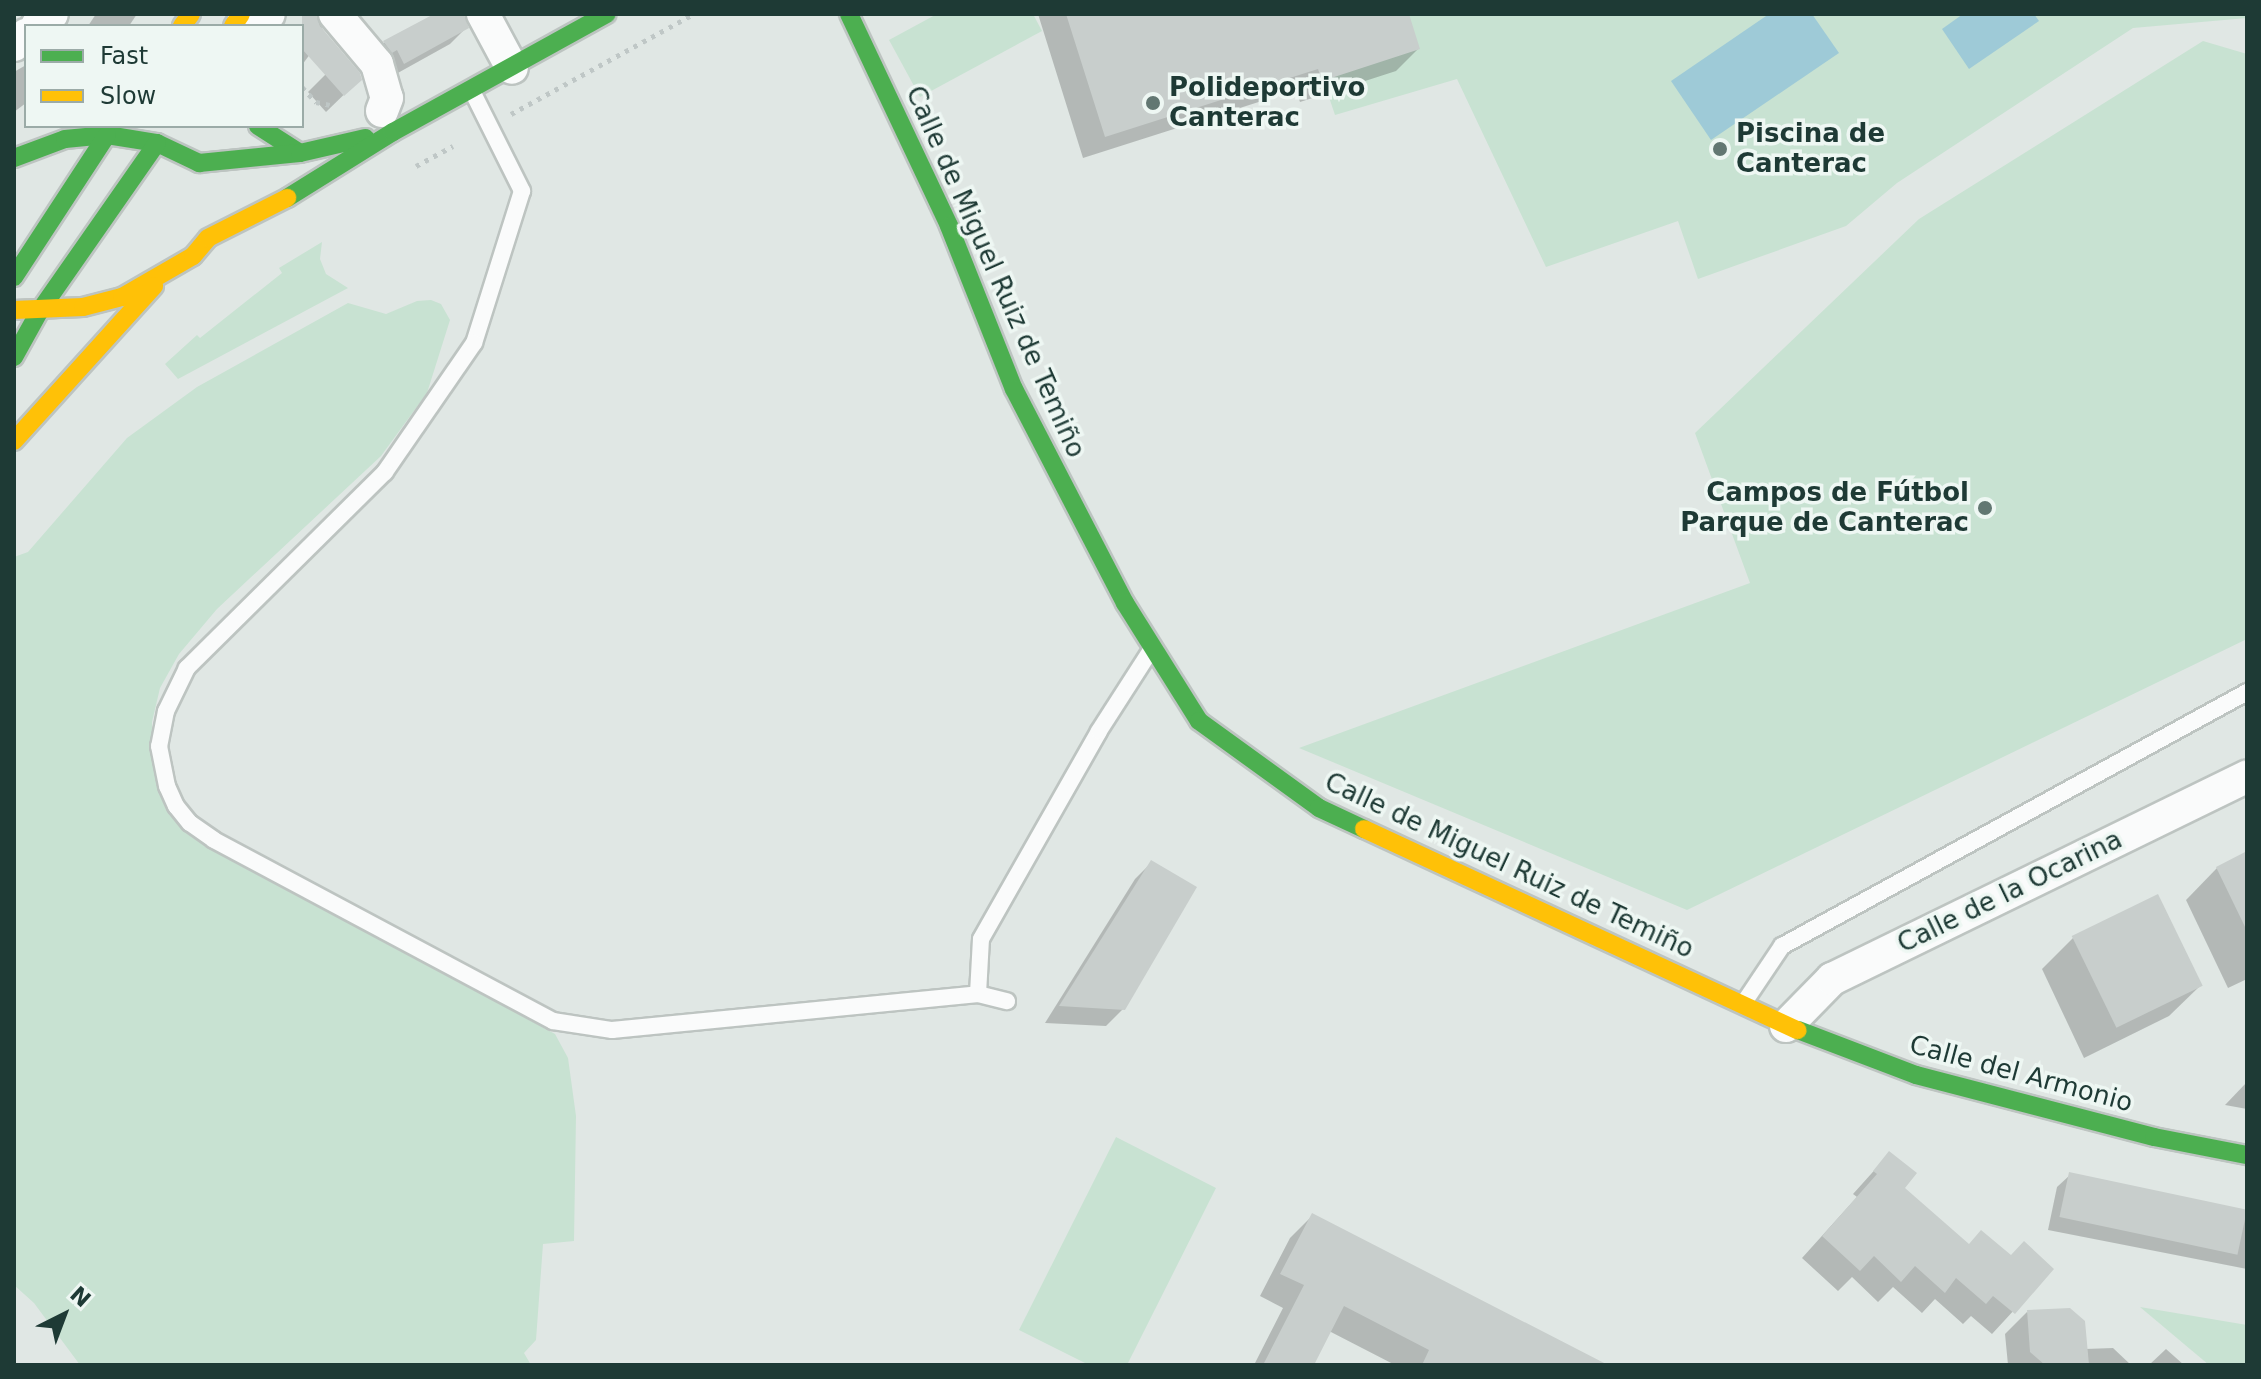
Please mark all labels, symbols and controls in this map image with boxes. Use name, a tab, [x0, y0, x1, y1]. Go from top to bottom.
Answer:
legend	[24, 24, 304, 128]
text: Fast	[100, 42, 148, 70]
place label: Polideportivo Canterac	[1169, 72, 1365, 134]
street label: Calle de Miguel Ruiz de Temiño	[899, 81, 1091, 463]
text: Slow	[100, 82, 156, 110]
marker: Polideportivo Canterac	[1144, 94, 1162, 112]
place label: Piscina de Canterac	[1736, 118, 1885, 180]
marker: Piscina de Canterac	[1711, 140, 1729, 158]
place label: Campos de Fútbol Parque de Canterac	[1680, 477, 1969, 538]
marker: Campos de Fútbol Parque de Canterac	[1976, 499, 1994, 517]
street label: Calle de Miguel Ruiz de Temiño	[1320, 767, 1698, 965]
street label: Calle de la Ocarina	[1893, 824, 2127, 960]
street label: Calle del Armonio	[1906, 1029, 2136, 1119]
north arrow	[24, 1275, 104, 1355]
text: N	[65, 1281, 96, 1312]

